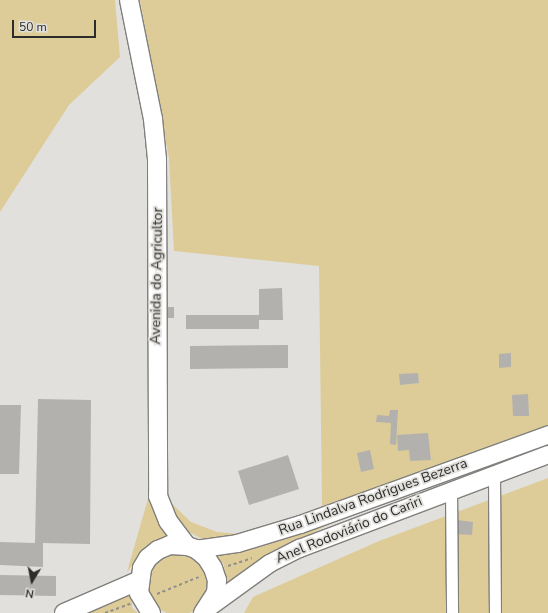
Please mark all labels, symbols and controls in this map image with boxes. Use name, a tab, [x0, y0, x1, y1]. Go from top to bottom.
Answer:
scale bar	[14, 12, 98, 38]
text: 50 m	[19, 19, 47, 35]
street label: Avenida do Agricultor	[147, 207, 167, 345]
street label: Rua Lindalva Rodrigues Bezerra	[276, 455, 470, 539]
street label: Anel Rodoviário do Cariri	[273, 493, 425, 567]
north arrow	[12, 561, 52, 601]
text: N	[24, 585, 35, 601]

